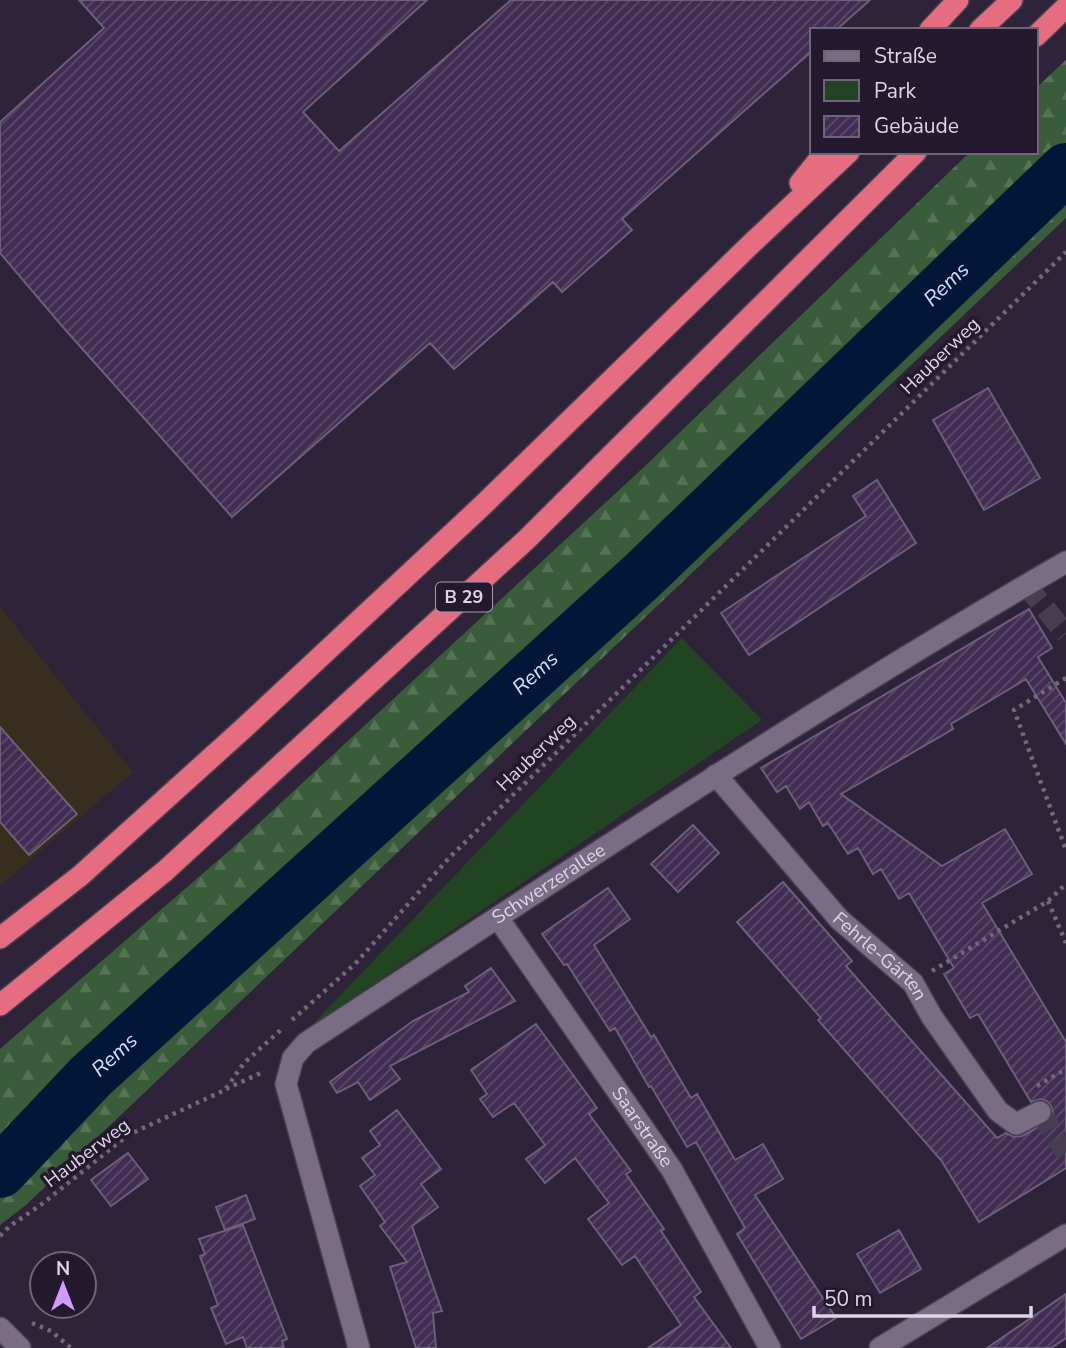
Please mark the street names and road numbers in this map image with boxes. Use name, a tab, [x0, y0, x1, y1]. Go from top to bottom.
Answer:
street label: Hauberweg	[895, 312, 985, 400]
road number: B 29	[436, 582, 492, 612]
street label: Hauberweg	[491, 709, 581, 797]
street label: Schwerzerallee	[487, 837, 611, 931]
street label: Fehrle-Gärten	[827, 906, 933, 1005]
street label: Saarstraße	[605, 1081, 679, 1173]
street label: Hauberweg	[39, 1112, 135, 1194]

